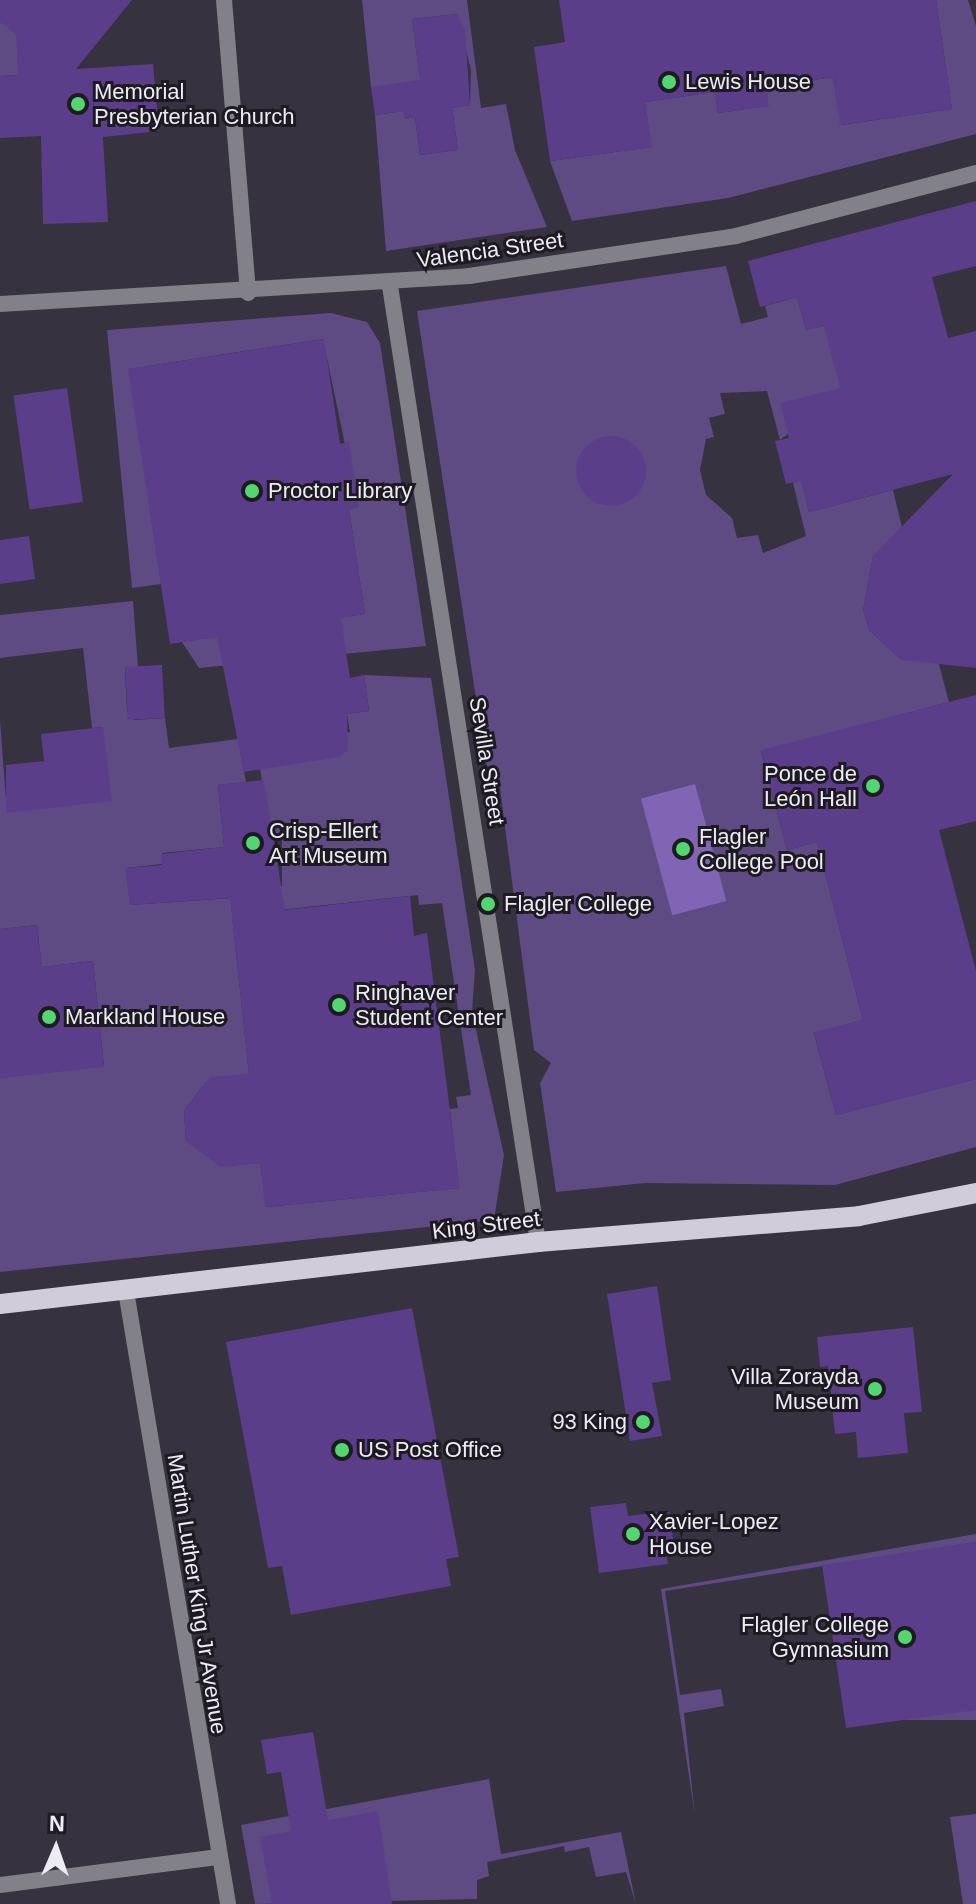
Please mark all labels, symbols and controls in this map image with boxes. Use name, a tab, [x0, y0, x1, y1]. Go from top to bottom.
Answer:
place label: Lewis House	[685, 69, 811, 95]
marker: Lewis House	[660, 73, 678, 91]
place label: Memorial Presbyterian Church	[94, 78, 295, 130]
marker: Memorial Presbyterian Church	[69, 95, 87, 113]
street label: Valencia Street	[415, 227, 565, 273]
place label: Proctor Library	[268, 478, 412, 504]
marker: Proctor Library	[243, 482, 261, 500]
street label: Sevilla Street	[464, 695, 510, 827]
place label: Ponce de León Hall	[764, 760, 857, 812]
marker: Ponce de León Hall	[864, 777, 882, 795]
place label: Crisp-Ellert Art Museum	[269, 817, 388, 868]
place label: Flagler College Pool	[699, 823, 824, 874]
marker: Crisp-Ellert Art Museum	[244, 834, 262, 852]
marker: Flagler College Pool	[674, 840, 692, 858]
place label: Flagler College	[504, 891, 652, 917]
marker: Flagler College	[479, 895, 497, 913]
place label: Ringhaver Student Center	[355, 979, 503, 1030]
marker: Ringhaver Student Center	[330, 996, 348, 1014]
place label: Markland House	[65, 1004, 225, 1030]
marker: Markland House	[40, 1008, 58, 1026]
street label: King Street	[430, 1205, 542, 1245]
place label: Villa Zorayda Museum	[731, 1363, 859, 1414]
marker: Villa Zorayda Museum	[866, 1380, 884, 1398]
place label: 93 King	[552, 1409, 627, 1435]
marker: 93 King	[634, 1413, 652, 1431]
place label: US Post Office	[358, 1437, 502, 1463]
marker: US Post Office	[333, 1441, 351, 1459]
street label: Martin Luther King Jr Avenue	[162, 1451, 232, 1737]
place label: Xavier-Lopez House	[649, 1508, 779, 1560]
marker: Xavier-Lopez House	[624, 1525, 642, 1543]
place label: Flagler College Gymnasium	[741, 1611, 889, 1662]
marker: Flagler College Gymnasium	[896, 1628, 914, 1646]
north arrow	[16, 1808, 96, 1888]
text: N	[48, 1811, 65, 1836]

